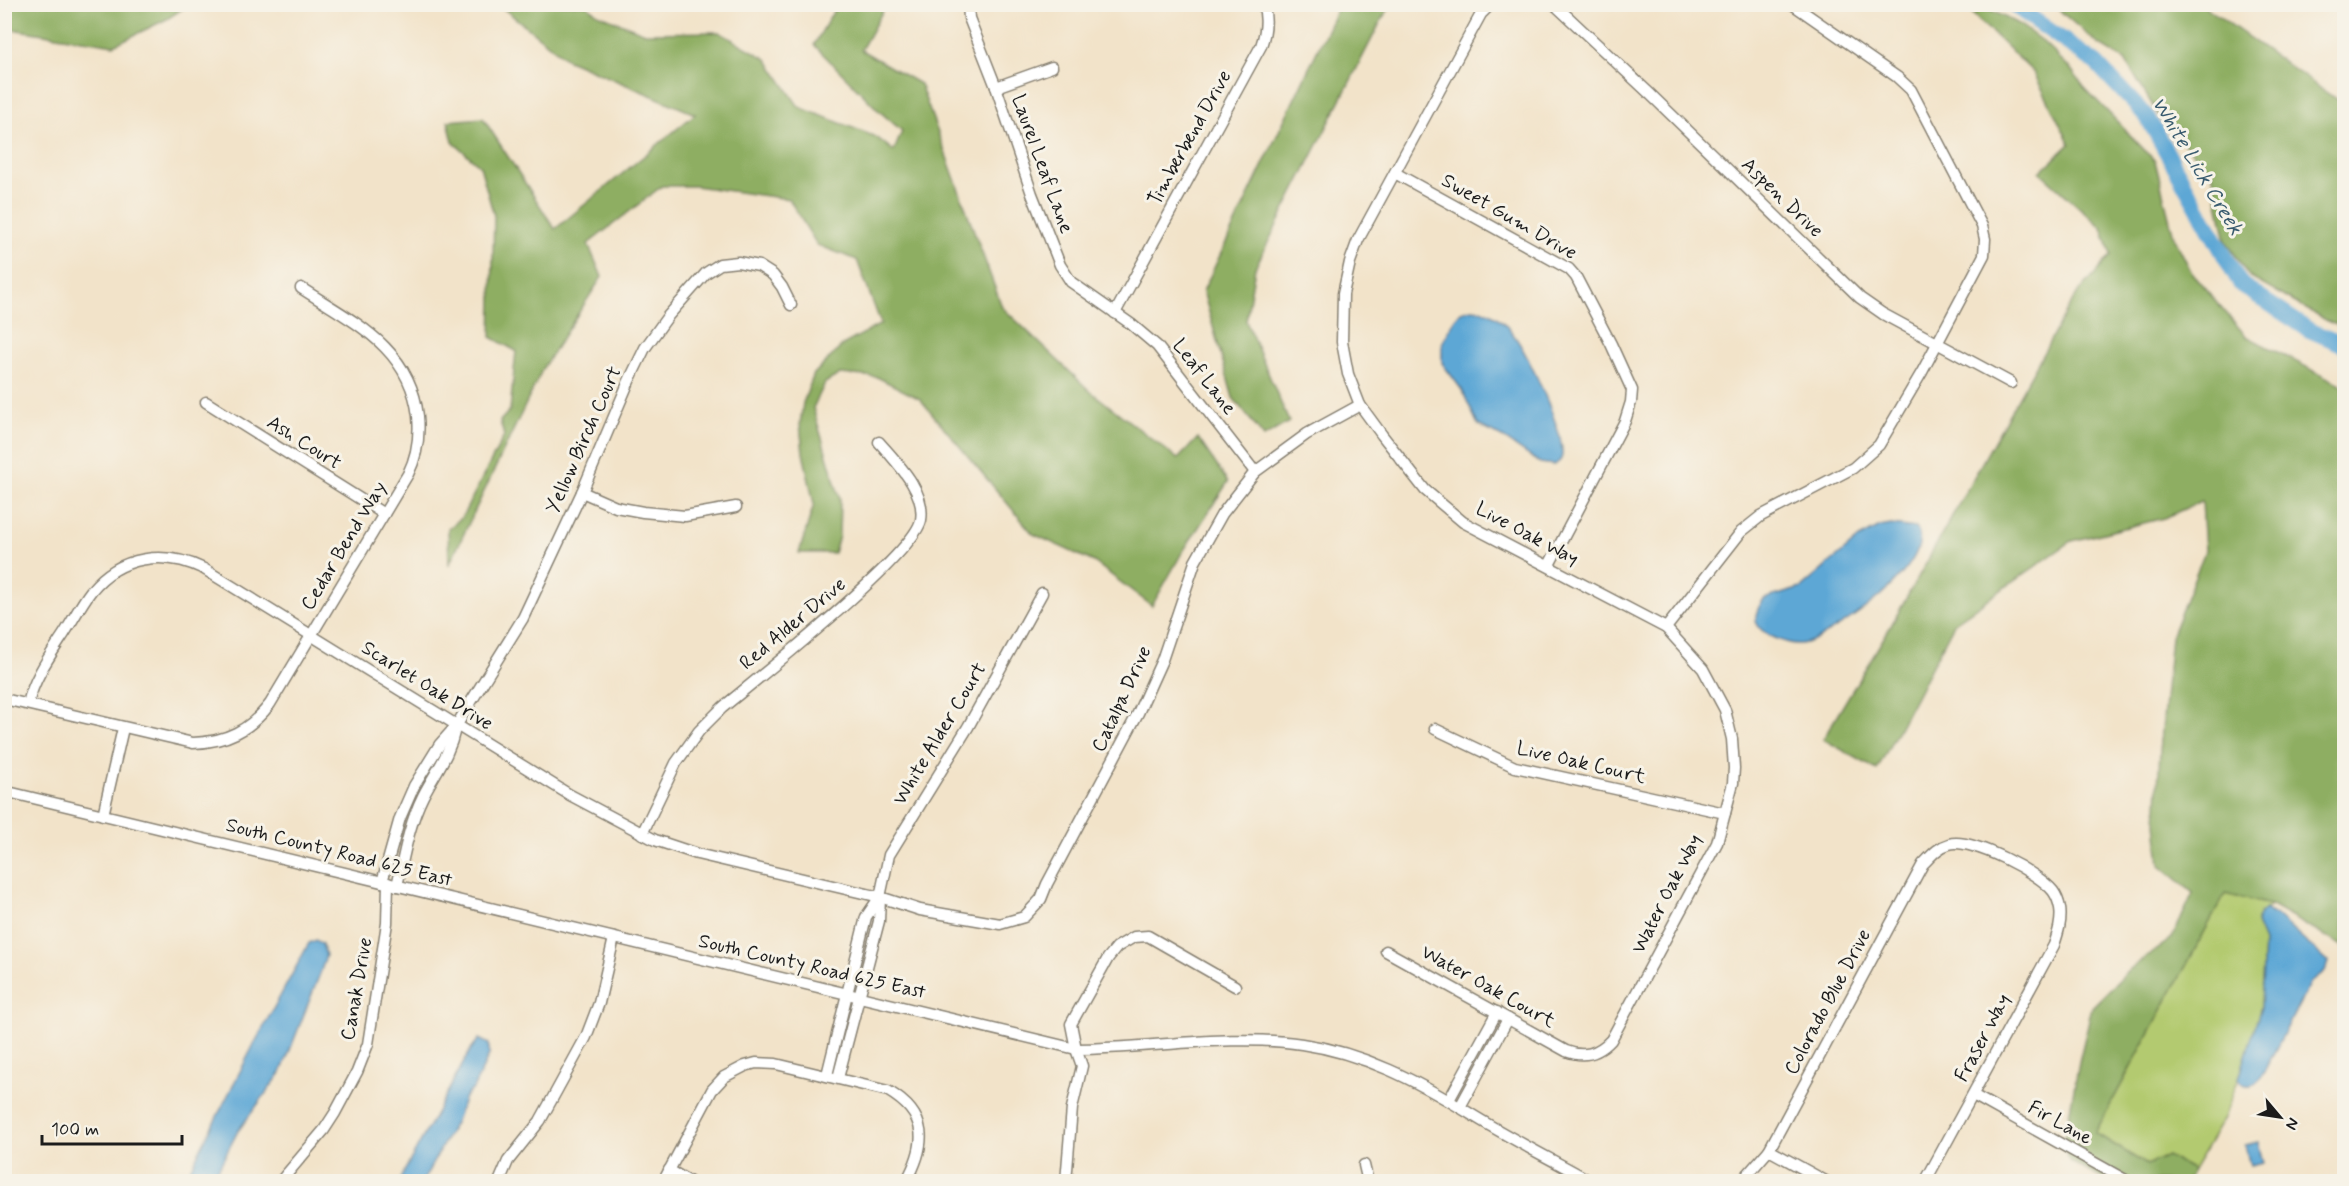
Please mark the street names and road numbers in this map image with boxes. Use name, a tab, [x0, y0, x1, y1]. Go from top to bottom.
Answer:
street label: Timberbend Drive	[1142, 65, 1238, 211]
street label: Laurel Leaf Lane	[1004, 91, 1080, 237]
street label: Aspen Drive	[1735, 152, 1829, 244]
street label: Sweet Gum Drive	[1436, 167, 1582, 267]
street label: Leaf Lane	[1166, 333, 1242, 421]
street label: Yellow Birch Court	[539, 362, 629, 518]
street label: Ash Court	[262, 409, 346, 477]
street label: Cedar Bend Way	[295, 476, 393, 616]
street label: Live Oak Way	[1471, 496, 1583, 572]
street label: Red Alder Drive	[734, 571, 852, 677]
street label: Scarlet Oak Drive	[356, 635, 498, 737]
street label: Catalpa Drive	[1086, 641, 1158, 757]
street label: White Alder Court	[887, 658, 993, 810]
street label: Live Oak Court	[1514, 735, 1648, 791]
street label: South County Road 625 East	[223, 812, 455, 894]
street label: Water Oak Way	[1625, 830, 1709, 958]
street label: Colorado Blue Drive	[1778, 924, 1878, 1080]
street label: South County Road 625 East	[696, 928, 928, 1006]
street label: Canak Drive	[335, 935, 379, 1043]
street label: Water Oak Court	[1416, 939, 1560, 1035]
street label: Fraser Way	[1949, 989, 2017, 1087]
street label: Fir Lane	[2023, 1094, 2097, 1152]

